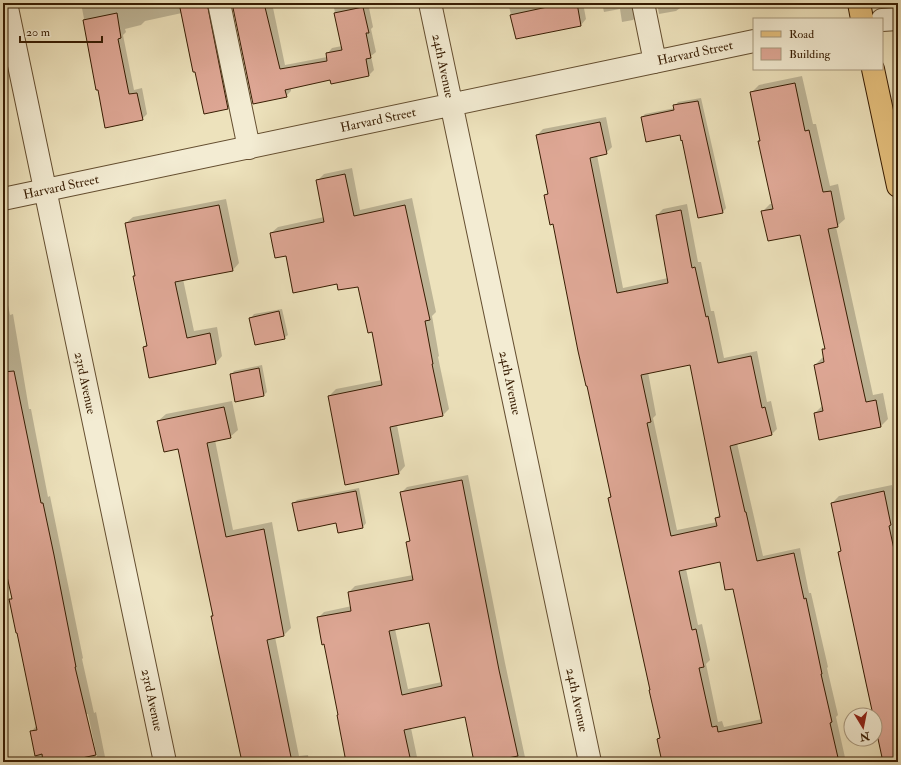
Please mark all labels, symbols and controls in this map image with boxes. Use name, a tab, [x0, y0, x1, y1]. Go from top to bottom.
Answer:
scale bar	[20, 18, 102, 44]
legend	[753, 18, 883, 70]
text: 20 m	[26, 25, 51, 40]
text: Road	[789, 27, 814, 42]
street label: 24th Avenue	[428, 33, 458, 100]
street label: Harvard Street	[656, 37, 734, 69]
text: Building	[789, 47, 832, 62]
street label: Harvard Street	[339, 104, 417, 136]
street label: Harvard Street	[22, 171, 100, 203]
street label: 23rd Avenue	[71, 350, 100, 416]
street label: 24th Avenue	[495, 350, 525, 417]
street label: 23rd Avenue	[138, 667, 167, 733]
street label: 24th Avenue	[562, 667, 592, 734]
north arrow	[843, 707, 883, 747]
text: N	[858, 729, 872, 744]

